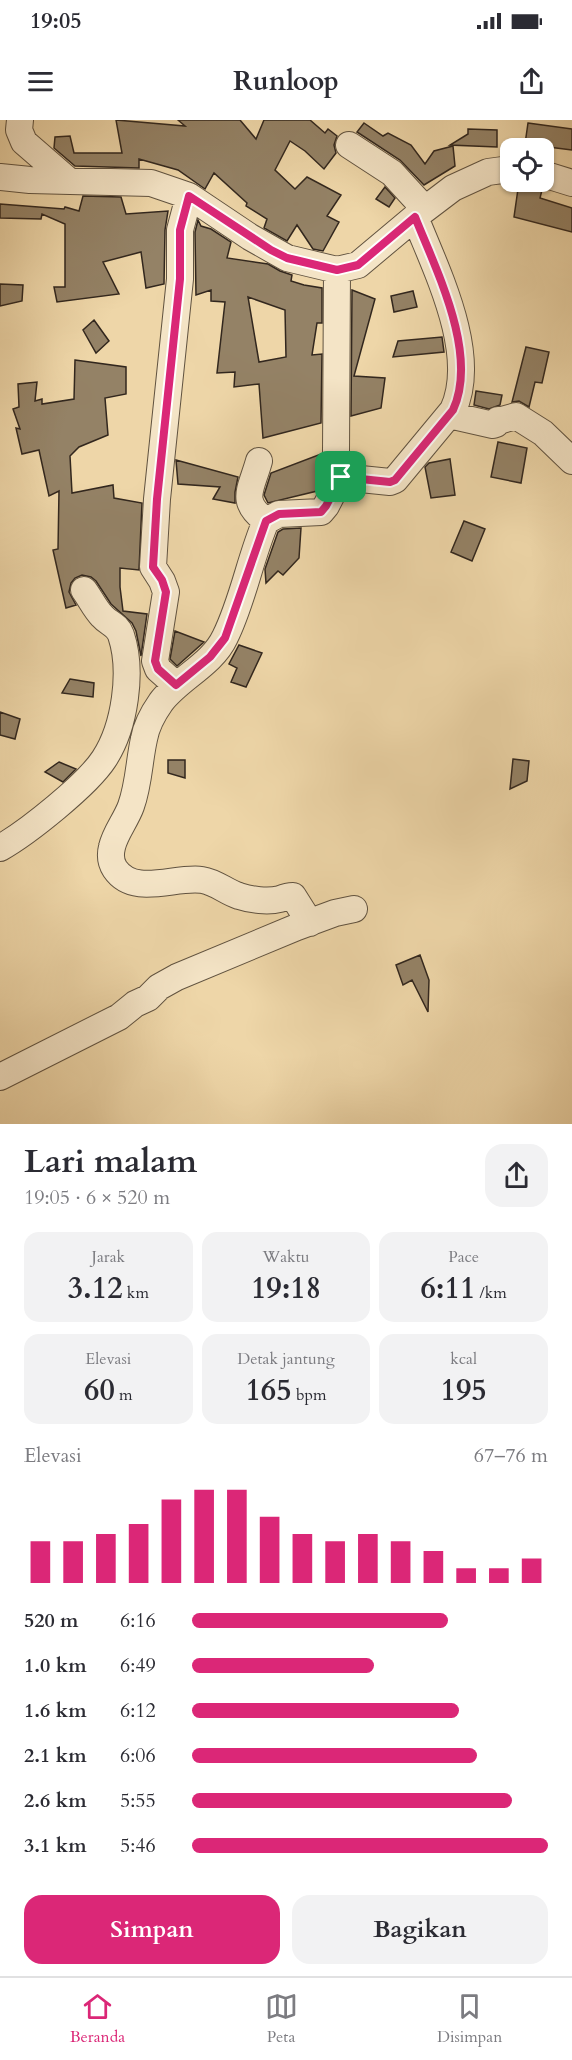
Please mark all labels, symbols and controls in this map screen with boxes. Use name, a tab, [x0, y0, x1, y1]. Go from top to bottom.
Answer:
text: 19:05	[30, 6, 81, 36]
text: Runloop	[233, 63, 339, 100]
icon: menu	[24, 65, 57, 98]
icon: share	[515, 65, 548, 98]
map controls	[500, 138, 554, 192]
button: locate	[500, 138, 554, 192]
pin	[315, 451, 366, 502]
icon: arrive	[324, 460, 357, 493]
text: Lari malam	[24, 1139, 197, 1184]
button: share	[485, 1144, 548, 1207]
text: 19:05 · 6 × 520 m	[24, 1184, 170, 1211]
text: Jarak	[92, 1246, 125, 1268]
text: Waktu	[263, 1246, 309, 1268]
text: Pace	[448, 1246, 479, 1268]
text: 3.12	[68, 1268, 123, 1309]
text: 19:18	[251, 1268, 321, 1309]
text: 6:11	[420, 1268, 475, 1309]
text: km	[123, 1282, 149, 1304]
text: /km	[475, 1282, 507, 1304]
text: Elevasi	[85, 1348, 131, 1370]
text: Detak jantung	[237, 1348, 335, 1370]
text: kcal	[450, 1348, 477, 1370]
text: 60	[84, 1370, 115, 1411]
text: 165	[245, 1370, 292, 1411]
text: 195	[441, 1370, 487, 1411]
text: m	[115, 1384, 133, 1406]
text: bpm	[292, 1384, 327, 1406]
text: Elevasi	[24, 1442, 82, 1469]
text: 67–76 m	[474, 1442, 548, 1469]
text: 520 m	[24, 1607, 79, 1634]
text: 6:16	[120, 1607, 156, 1634]
text: 1.0 km	[24, 1652, 87, 1679]
text: 6:49	[120, 1652, 156, 1679]
text: 1.6 km	[24, 1697, 87, 1724]
text: 6:12	[120, 1697, 156, 1724]
text: 2.1 km	[24, 1742, 87, 1769]
text: 6:06	[120, 1742, 156, 1769]
text: 2.6 km	[24, 1787, 87, 1814]
text: 5:55	[120, 1787, 156, 1814]
text: 3.1 km	[24, 1832, 87, 1859]
text: 5:46	[120, 1832, 156, 1859]
button: Simpan	[24, 1895, 280, 1964]
button: Bagikan	[292, 1895, 548, 1964]
tab: Beranda	[70, 1990, 125, 2048]
tab: Peta	[265, 1990, 298, 2048]
tab: Disimpan	[437, 1990, 502, 2048]

